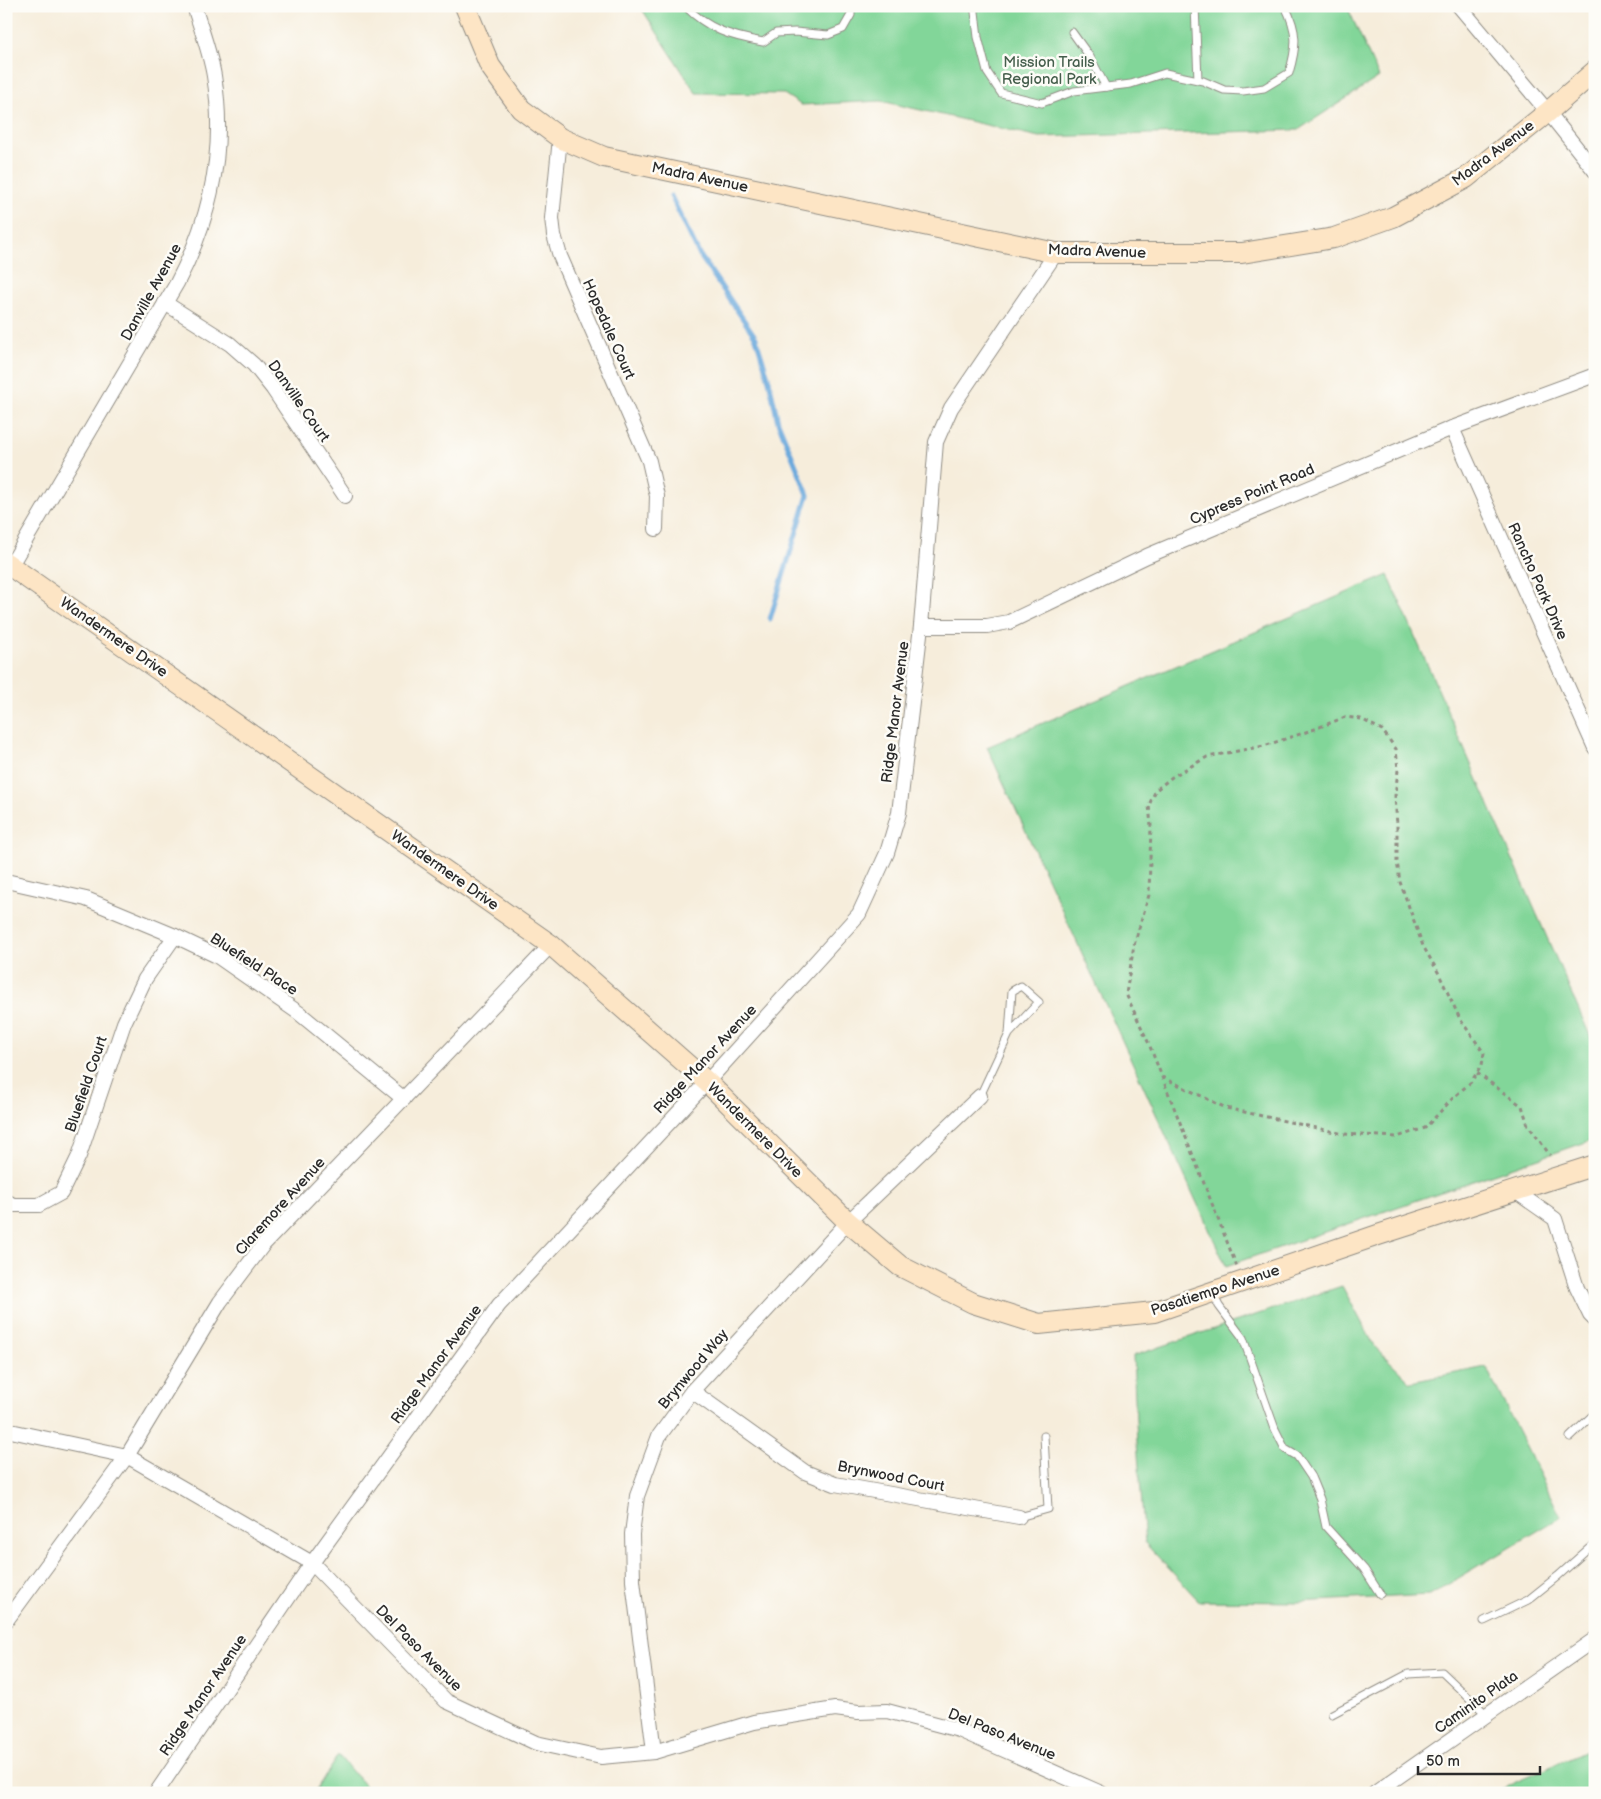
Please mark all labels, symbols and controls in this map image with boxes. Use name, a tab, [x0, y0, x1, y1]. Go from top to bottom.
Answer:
park label: Mission Trails Regional Park	[1002, 53, 1097, 89]
street label: Madra Avenue	[1448, 116, 1538, 190]
street label: Madra Avenue	[650, 158, 750, 197]
street label: Danville Avenue	[117, 240, 186, 344]
street label: Madra Avenue	[1048, 240, 1146, 263]
street label: Hopedale Court	[578, 276, 639, 383]
street label: Danville Court	[263, 357, 334, 446]
street label: Cypress Point Road	[1187, 460, 1317, 529]
street label: Rancho Park Drive	[1503, 520, 1572, 643]
street label: Wandermere Drive	[56, 593, 171, 682]
street label: Ridge Manor Avenue	[877, 640, 914, 784]
street label: Wandermere Drive	[387, 826, 502, 915]
street label: Bluefield Place	[206, 929, 301, 1000]
street label: Ridge Manor Avenue	[650, 1001, 761, 1118]
street label: Bluefield Court	[61, 1033, 112, 1135]
street label: Wandermere Drive	[703, 1079, 806, 1182]
street label: Claremore Avenue	[231, 1153, 330, 1259]
street label: Pasatiempo Avenue	[1148, 1261, 1282, 1320]
street label: Ridge Manor Avenue	[387, 1301, 486, 1428]
street label: Brynwood Way	[654, 1325, 733, 1413]
street label: Brynwood Court	[836, 1457, 946, 1496]
street label: Del Paso Avenue	[371, 1601, 466, 1696]
street label: Ridge Manor Avenue	[156, 1631, 251, 1760]
street label: Caminito Plata	[1431, 1667, 1522, 1738]
street label: Del Paso Avenue	[945, 1704, 1059, 1765]
scale bar	[1418, 1744, 1541, 1776]
text: 50 m	[1426, 1752, 1460, 1771]

